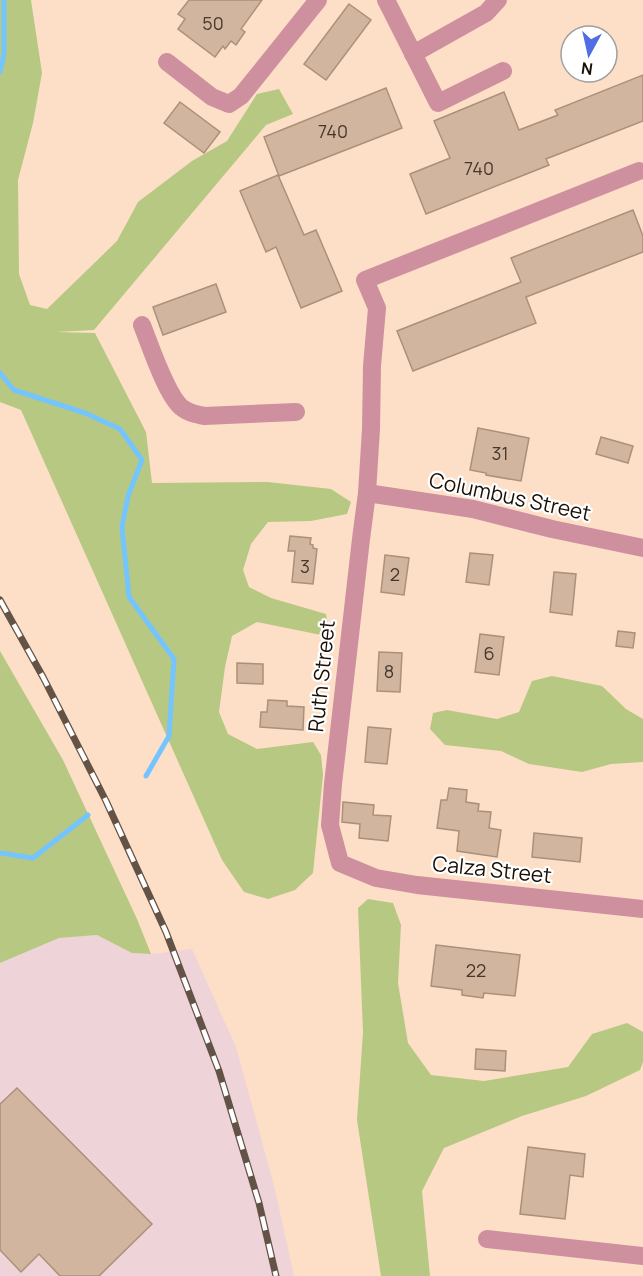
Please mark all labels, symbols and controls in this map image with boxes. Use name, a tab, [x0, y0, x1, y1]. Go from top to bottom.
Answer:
house number: 50	[202, 11, 224, 35]
north arrow	[559, 24, 619, 84]
text: N	[580, 57, 594, 81]
house number: 740	[318, 119, 348, 143]
house number: 740	[464, 156, 494, 180]
house number: 31	[492, 441, 508, 465]
street label: Columbus Street	[427, 465, 594, 527]
house number: 3	[300, 554, 310, 578]
house number: 2	[390, 562, 400, 586]
street label: Ruth Street	[301, 618, 341, 733]
house number: 6	[483, 641, 495, 665]
house number: 8	[384, 659, 394, 683]
street label: Calza Street	[431, 849, 553, 889]
house number: 22	[466, 958, 486, 982]

